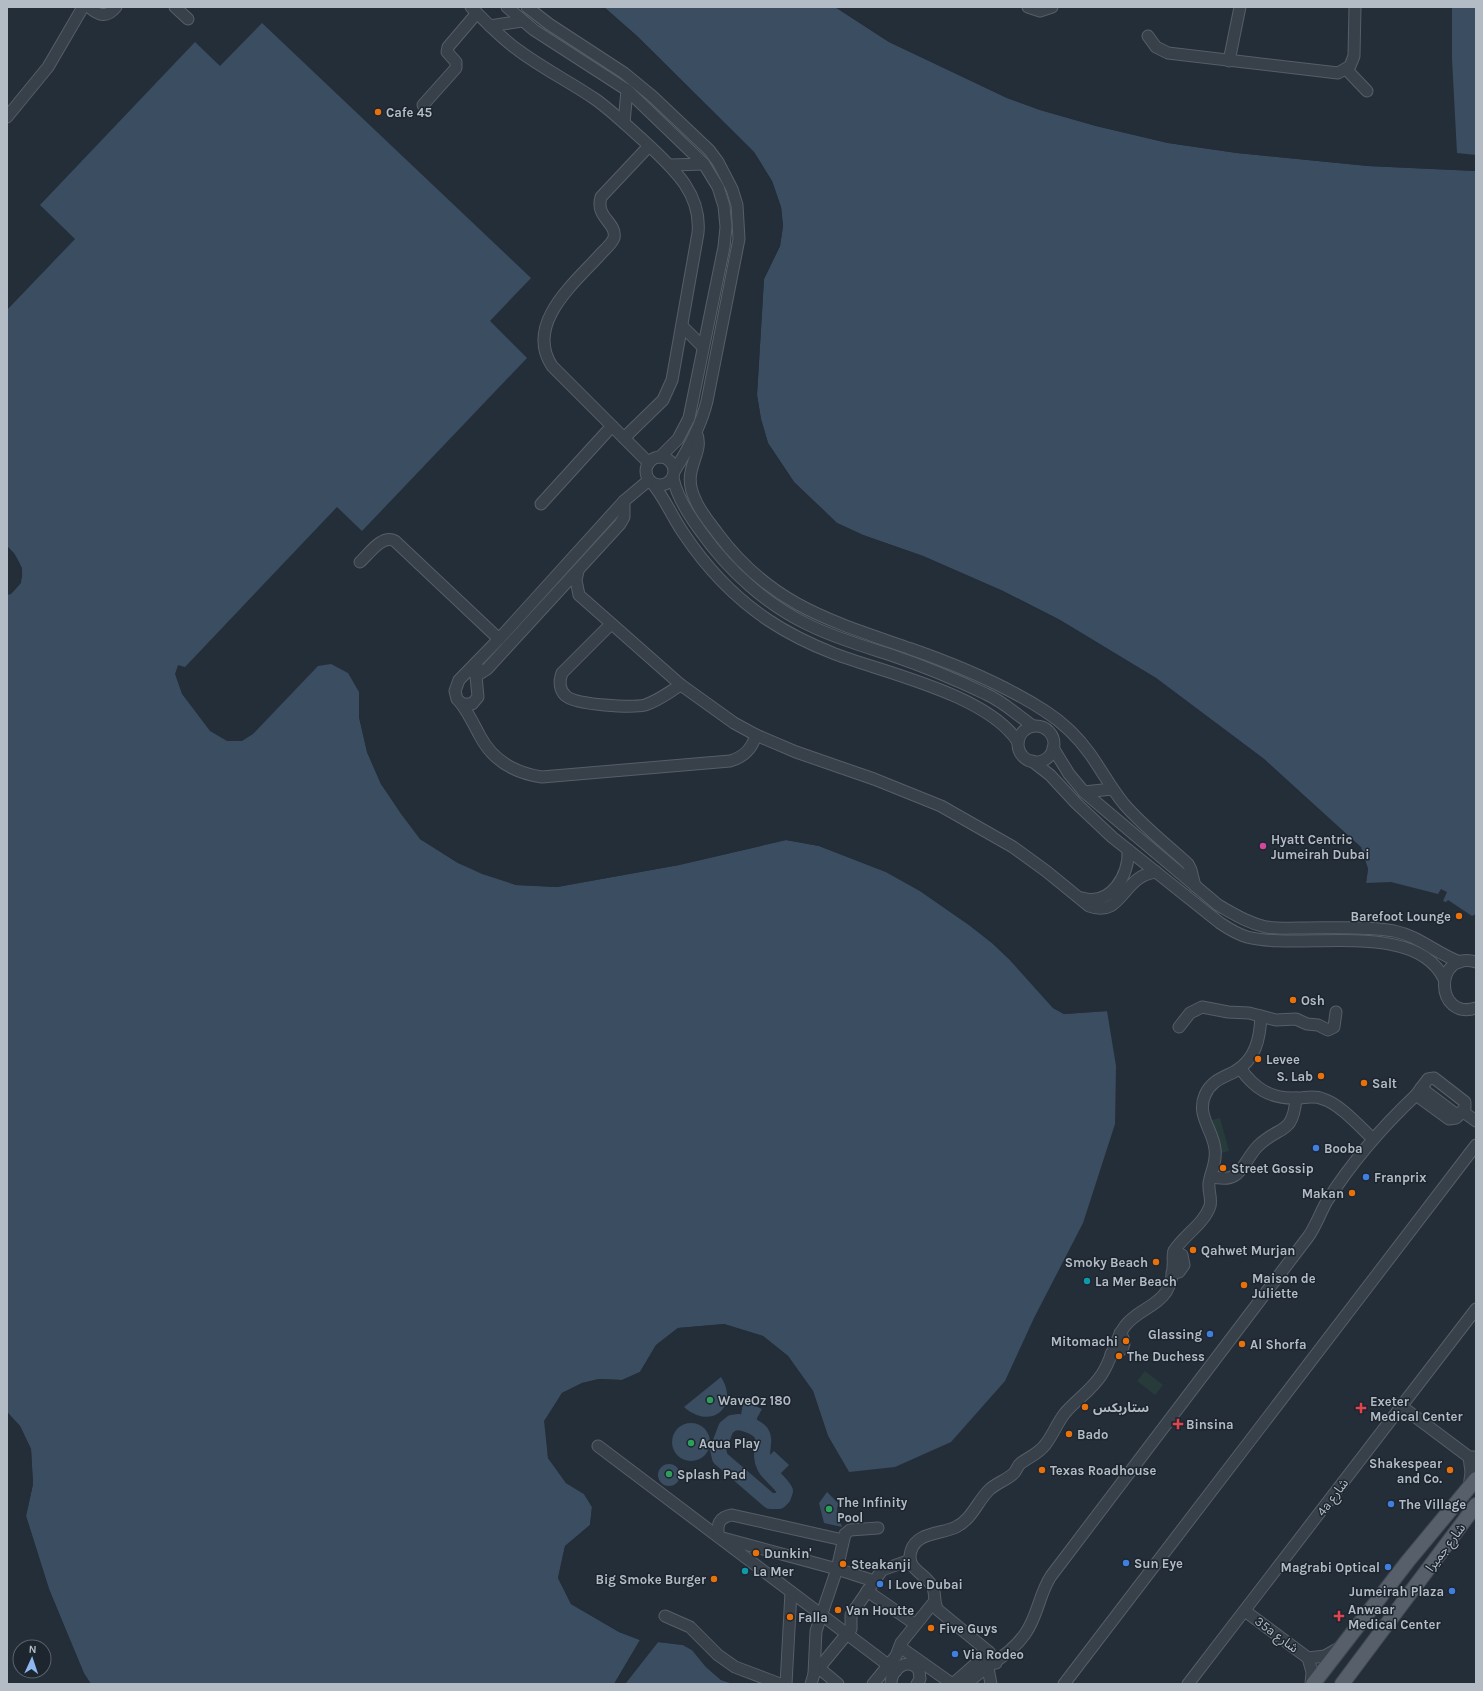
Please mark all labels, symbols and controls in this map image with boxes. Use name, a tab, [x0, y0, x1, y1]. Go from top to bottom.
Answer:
place label: Cafe 45	[386, 105, 433, 120]
marker: Cafe 45	[373, 107, 383, 117]
place label: Hyatt Centric Jumeirah Dubai	[1271, 832, 1369, 862]
marker: Hyatt Centric Jumeirah Dubai	[1258, 841, 1268, 851]
place label: Barefoot Lounge	[1351, 909, 1451, 924]
marker: Barefoot Lounge	[1454, 911, 1464, 921]
place label: Osh	[1301, 993, 1325, 1008]
marker: Osh	[1288, 995, 1298, 1005]
place label: Levee	[1266, 1052, 1300, 1067]
marker: Levee	[1253, 1054, 1263, 1064]
place label: S. Lab	[1277, 1069, 1313, 1084]
marker: S. Lab	[1316, 1071, 1326, 1081]
place label: Salt	[1372, 1076, 1397, 1091]
marker: Salt	[1359, 1078, 1369, 1088]
place label: Booba	[1324, 1141, 1363, 1156]
marker: Booba	[1311, 1143, 1321, 1153]
place label: Street Gossip	[1231, 1161, 1314, 1176]
marker: Street Gossip	[1218, 1163, 1228, 1173]
place label: Franprix	[1374, 1170, 1426, 1185]
marker: Franprix	[1361, 1172, 1371, 1182]
place label: Makan	[1302, 1186, 1344, 1201]
marker: Makan	[1347, 1188, 1357, 1198]
place label: Qahwet Murjan	[1201, 1243, 1295, 1258]
marker: Qahwet Murjan	[1188, 1245, 1198, 1255]
place label: Smoky Beach	[1065, 1255, 1148, 1270]
marker: Smoky Beach	[1151, 1257, 1161, 1267]
place label: Maison de Juliette	[1252, 1271, 1316, 1301]
place label: La Mer Beach	[1095, 1274, 1177, 1289]
marker: La Mer Beach	[1082, 1276, 1092, 1286]
marker: Maison de Juliette	[1239, 1280, 1249, 1290]
place label: Glassing	[1148, 1327, 1202, 1342]
marker: Glassing	[1205, 1329, 1215, 1339]
place label: Mitomachi	[1051, 1334, 1118, 1349]
marker: Mitomachi	[1121, 1336, 1131, 1346]
place label: Al Shorfa	[1250, 1337, 1307, 1352]
marker: Al Shorfa	[1237, 1339, 1247, 1349]
place label: The Duchess	[1127, 1349, 1205, 1364]
marker: The Duchess	[1114, 1351, 1124, 1361]
place label: WaveOz 180	[718, 1393, 791, 1408]
place label: Exeter Medical Center	[1370, 1394, 1463, 1424]
marker: WaveOz 180	[705, 1395, 715, 1405]
place label: ستاربكس	[1093, 1400, 1149, 1415]
marker: ستاربكس	[1080, 1402, 1090, 1412]
marker: Exeter Medical Center	[1355, 1402, 1367, 1414]
place label: Binsina	[1186, 1417, 1234, 1432]
marker: Binsina	[1173, 1419, 1183, 1429]
place label: Bado	[1077, 1427, 1108, 1442]
marker: Bado	[1064, 1429, 1074, 1439]
place label: Aqua Play	[699, 1436, 760, 1452]
marker: Aqua Play	[686, 1438, 696, 1448]
place label: Shakespear and Co.	[1369, 1456, 1443, 1486]
place label: Texas Roadhouse	[1050, 1463, 1156, 1478]
marker: Texas Roadhouse	[1037, 1465, 1047, 1475]
marker: Shakespear and Co.	[1445, 1465, 1455, 1475]
place label: Splash Pad	[677, 1467, 746, 1482]
marker: Splash Pad	[664, 1469, 674, 1479]
street label: 4a شارع	[1314, 1476, 1354, 1521]
place label: The Infinity Pool	[837, 1495, 908, 1525]
place label: The Village	[1399, 1497, 1466, 1512]
marker: The Village	[1386, 1499, 1396, 1509]
marker: The Infinity Pool	[824, 1504, 834, 1514]
street label: شارع جميرا	[1422, 1520, 1471, 1576]
place label: Dunkin'	[764, 1546, 812, 1561]
marker: Dunkin'	[751, 1548, 761, 1558]
place label: Sun Eye	[1134, 1556, 1183, 1571]
place label: Steakanji	[851, 1557, 911, 1572]
marker: Sun Eye	[1121, 1558, 1131, 1568]
marker: Steakanji	[838, 1559, 848, 1569]
place label: Magrabi Optical	[1281, 1560, 1380, 1575]
marker: Magrabi Optical	[1383, 1562, 1393, 1572]
place label: La Mer	[753, 1564, 795, 1579]
marker: La Mer	[740, 1566, 750, 1576]
place label: Big Smoke Burger	[595, 1572, 707, 1587]
marker: Big Smoke Burger	[709, 1574, 719, 1584]
place label: I Love Dubai	[888, 1577, 963, 1592]
marker: I Love Dubai	[875, 1579, 885, 1589]
place label: Jumeirah Plaza	[1349, 1584, 1444, 1599]
marker: Jumeirah Plaza	[1447, 1586, 1457, 1596]
place label: Anwaar Medical Center	[1348, 1602, 1441, 1632]
place label: Van Houtte	[846, 1603, 914, 1618]
marker: Van Houtte	[833, 1605, 843, 1615]
place label: Falla	[798, 1610, 828, 1625]
marker: Anwaar Medical Center	[1333, 1610, 1345, 1622]
marker: Falla	[785, 1612, 795, 1622]
street label: 35a شارع	[1250, 1613, 1301, 1658]
place label: Five Guys	[939, 1621, 998, 1636]
marker: Five Guys	[926, 1623, 936, 1633]
north arrow	[12, 1639, 52, 1679]
text: N	[28, 1643, 37, 1656]
place label: Via Rodeo	[963, 1647, 1024, 1662]
marker: Via Rodeo	[950, 1649, 960, 1659]

